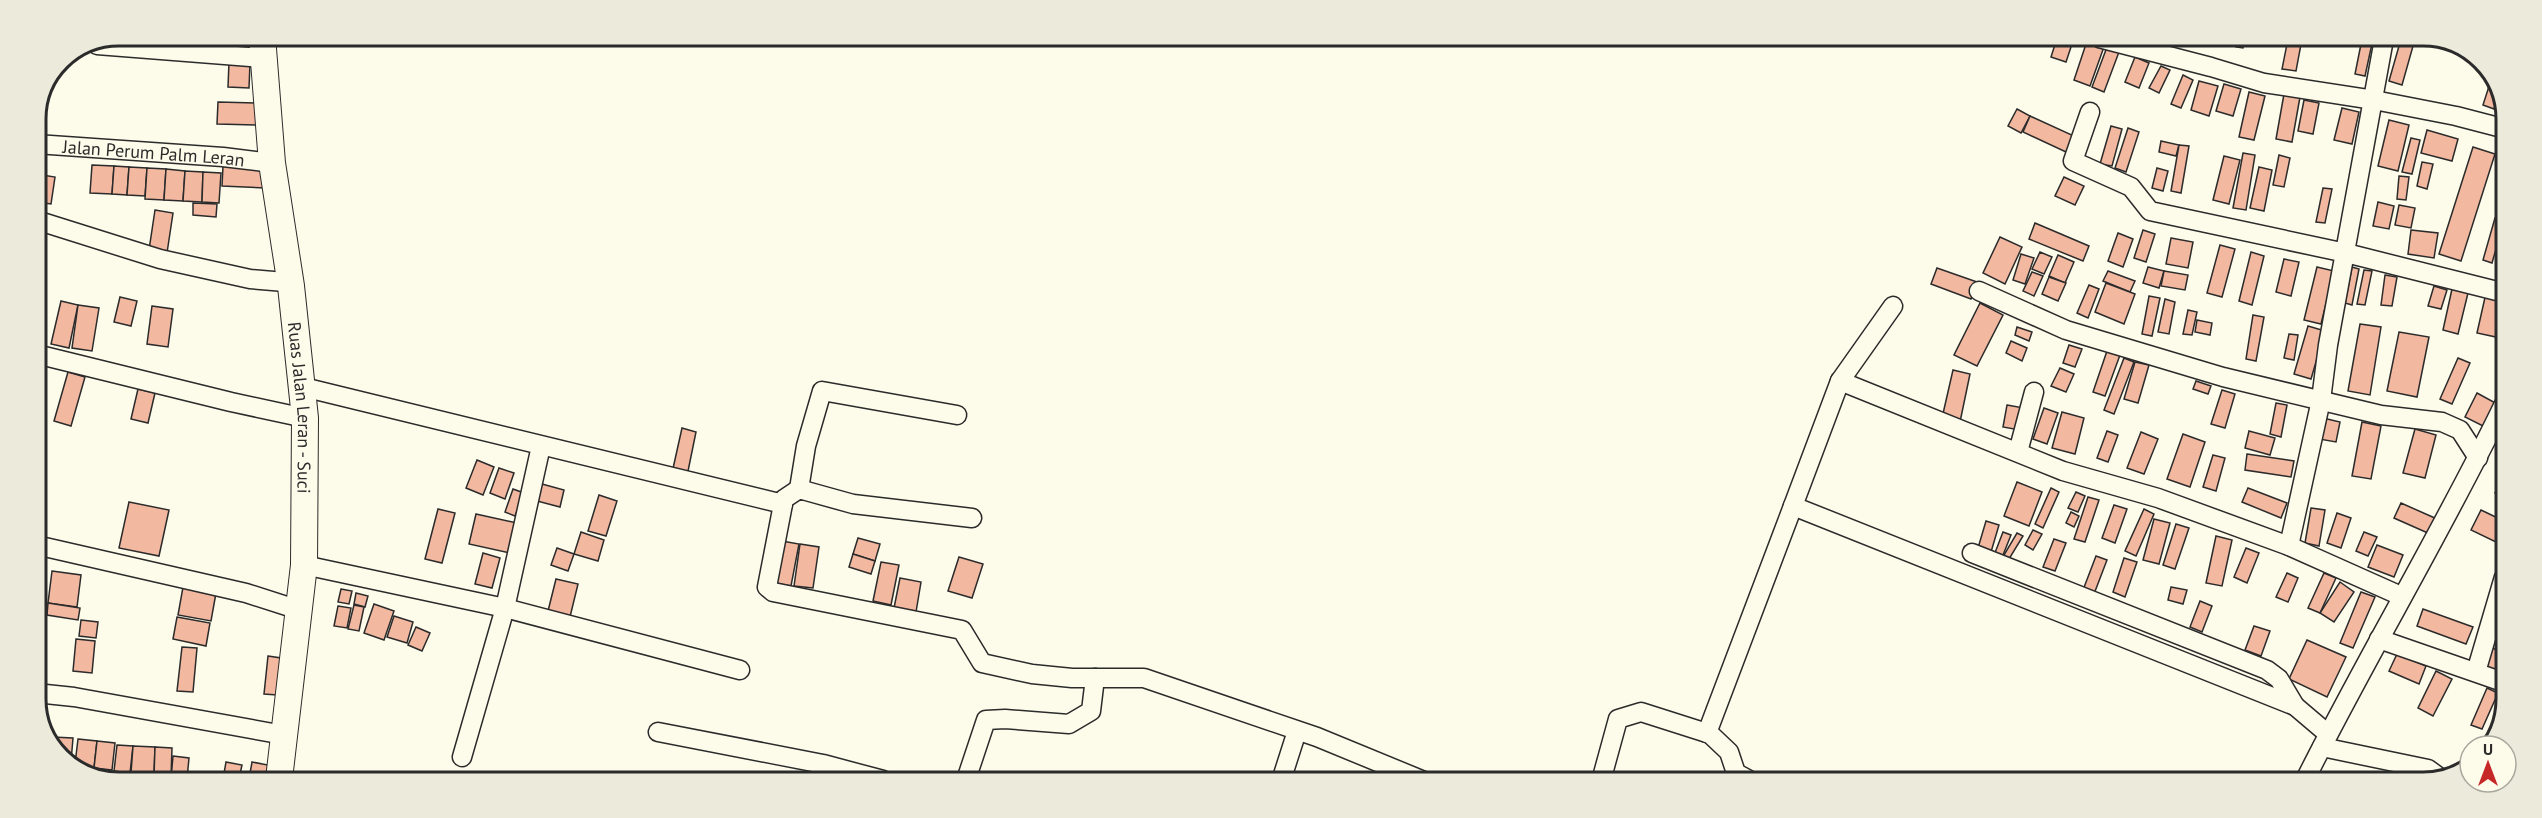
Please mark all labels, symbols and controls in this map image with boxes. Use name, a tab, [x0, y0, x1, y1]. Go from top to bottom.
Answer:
street label: Jalan Perum Palm Leran	[61, 134, 246, 171]
street label: Ruas Jalan Leran - Suci	[283, 321, 317, 494]
north arrow	[2458, 734, 2518, 794]
text: U	[2483, 739, 2493, 759]

